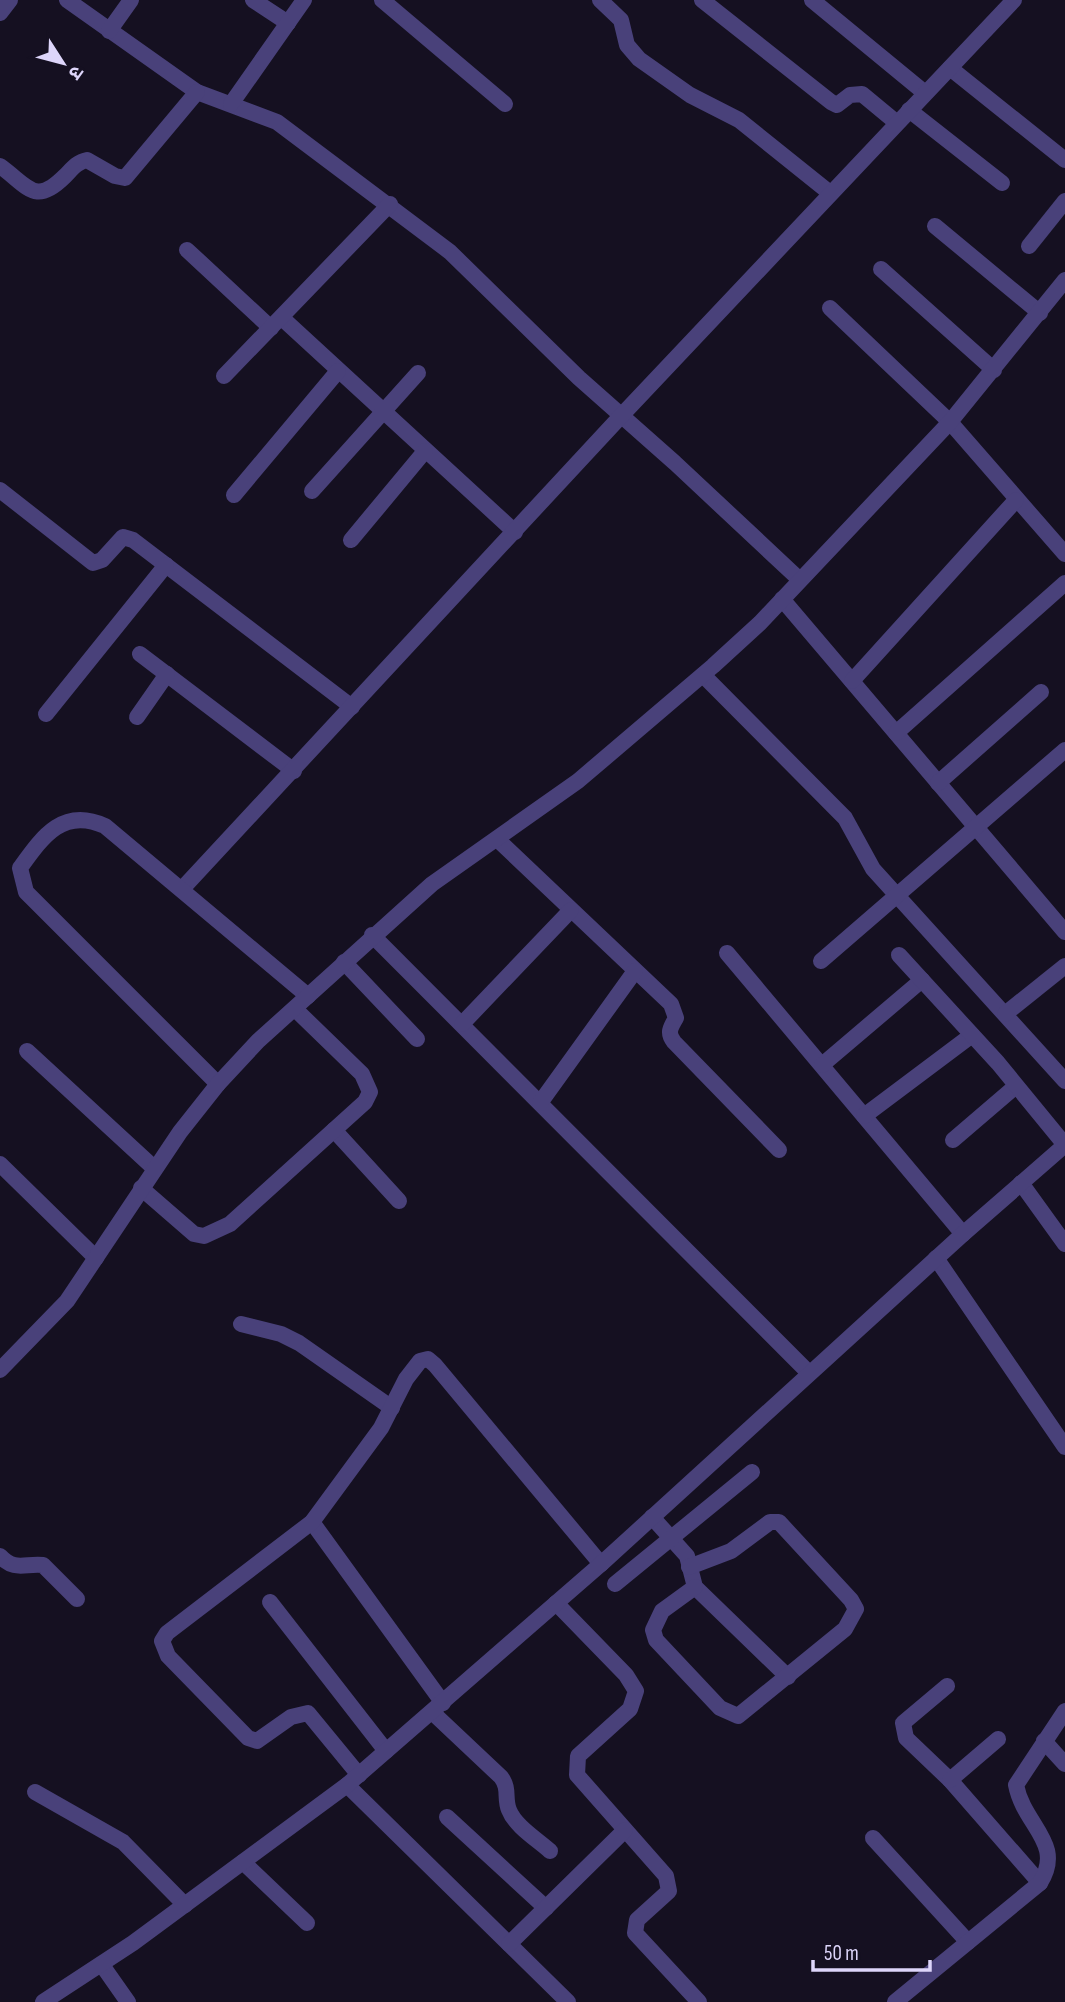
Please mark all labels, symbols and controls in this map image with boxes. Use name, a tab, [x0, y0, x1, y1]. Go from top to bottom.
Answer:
north arrow	[28, 28, 98, 98]
text: उ	[62, 61, 88, 84]
scale bar	[813, 1928, 930, 1972]
text: 50 m	[824, 1941, 859, 1966]

